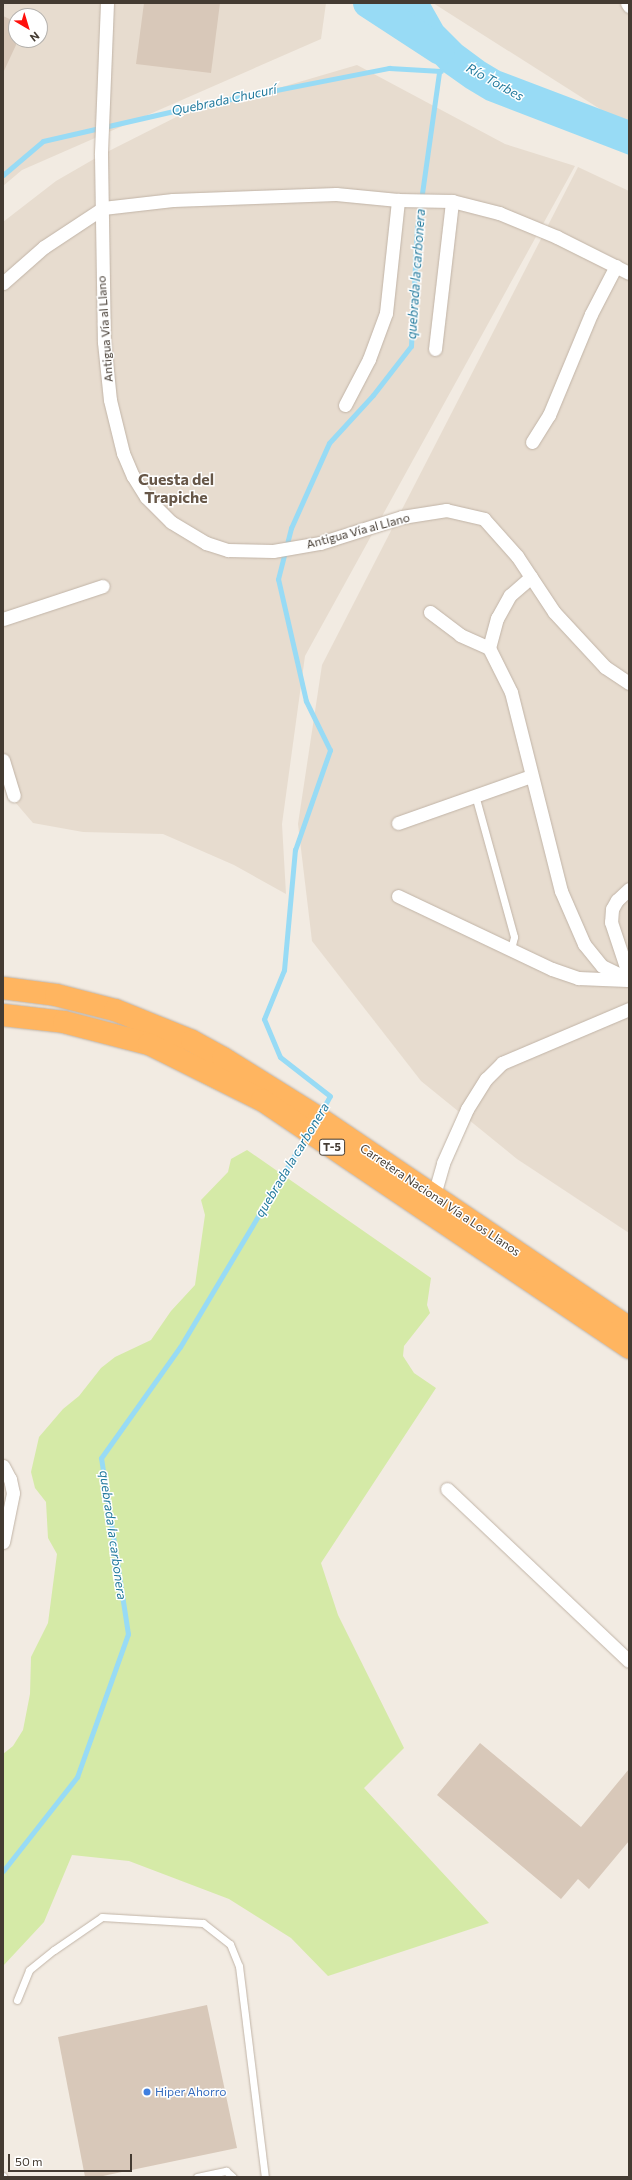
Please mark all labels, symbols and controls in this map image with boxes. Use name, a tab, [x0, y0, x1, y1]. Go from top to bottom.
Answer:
north arrow	[8, 8, 48, 48]
text: N	[28, 29, 42, 45]
water label: Río Torbes	[464, 60, 526, 104]
water label: Quebrada Chucurí	[170, 81, 278, 119]
water label: quebrada la carbonera	[404, 208, 428, 340]
street label: Antigua Vía al Llano	[94, 275, 116, 383]
district label: Cuesta del Trapiche	[138, 469, 214, 507]
street label: Antigua Vía al Llano	[305, 510, 411, 552]
water label: quebrada la carbonera	[252, 1100, 332, 1220]
road number: T-5	[319, 1138, 345, 1156]
street label: Carretera Nacional Vía a Los Llanos	[357, 1141, 523, 1259]
water label: quebrada la carbonera	[96, 1469, 130, 1601]
place label: Hiper Ahorro	[155, 2085, 226, 2099]
marker: Hiper Ahorro	[142, 2087, 152, 2097]
scale bar	[10, 2146, 134, 2172]
text: 50 m	[15, 2154, 43, 2168]

